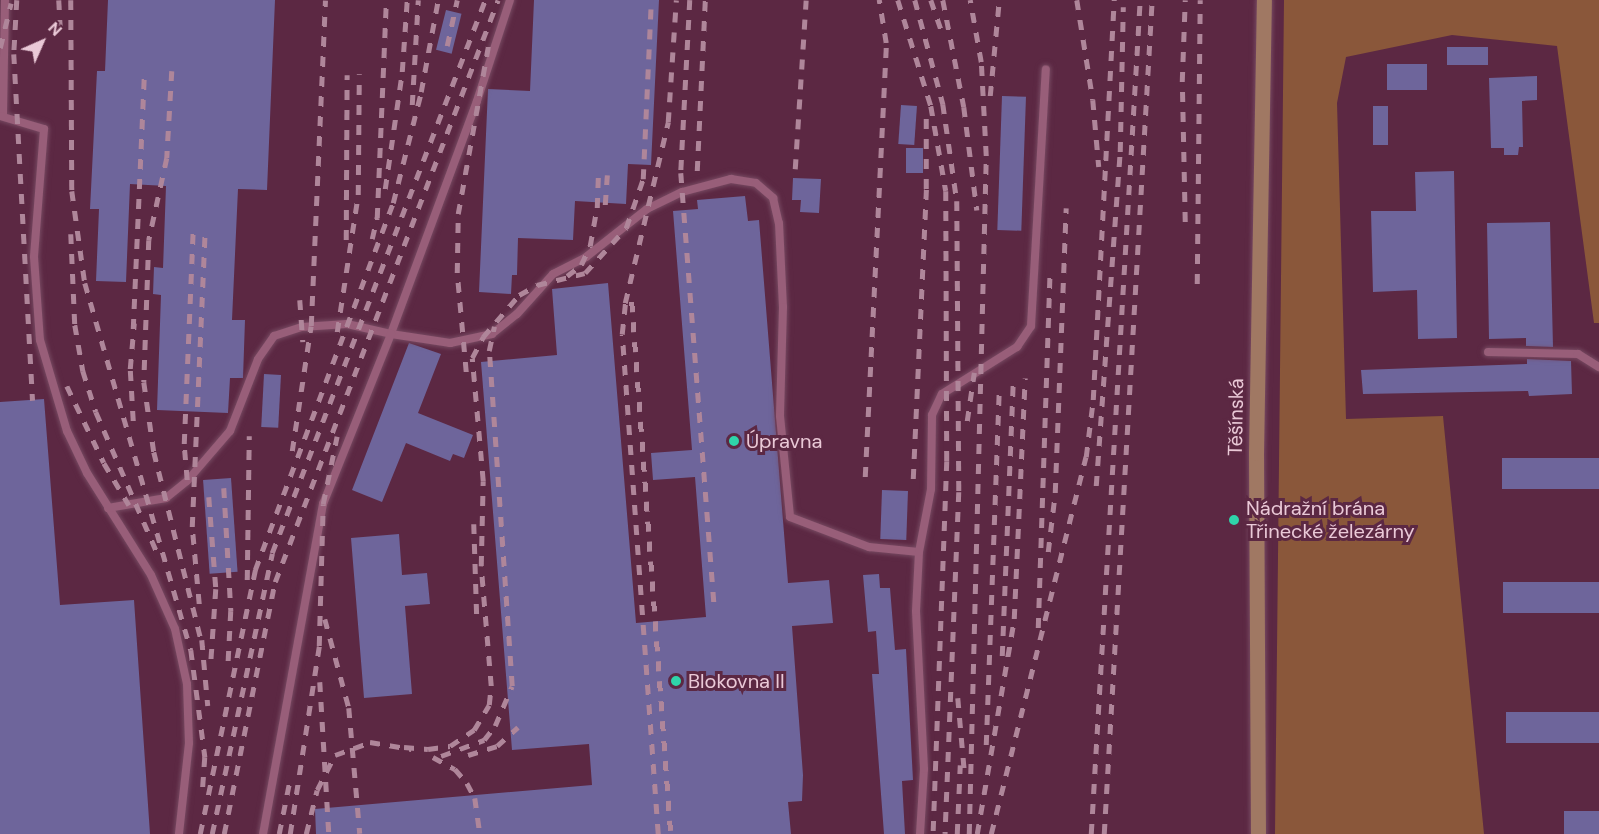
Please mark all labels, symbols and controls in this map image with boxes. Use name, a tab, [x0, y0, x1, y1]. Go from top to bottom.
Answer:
north arrow	[12, 12, 72, 72]
text: N	[44, 17, 67, 40]
street label: Těšínská	[1223, 378, 1249, 456]
place label: Úpravna	[746, 429, 822, 453]
marker: Úpravna	[727, 434, 741, 448]
place label: Nádražní brána Třinecké železárny	[1246, 496, 1415, 543]
marker: Nádražní brána Třinecké železárny	[1227, 513, 1241, 527]
place label: Blokovna II	[688, 669, 785, 693]
marker: Blokovna II	[669, 674, 683, 688]

